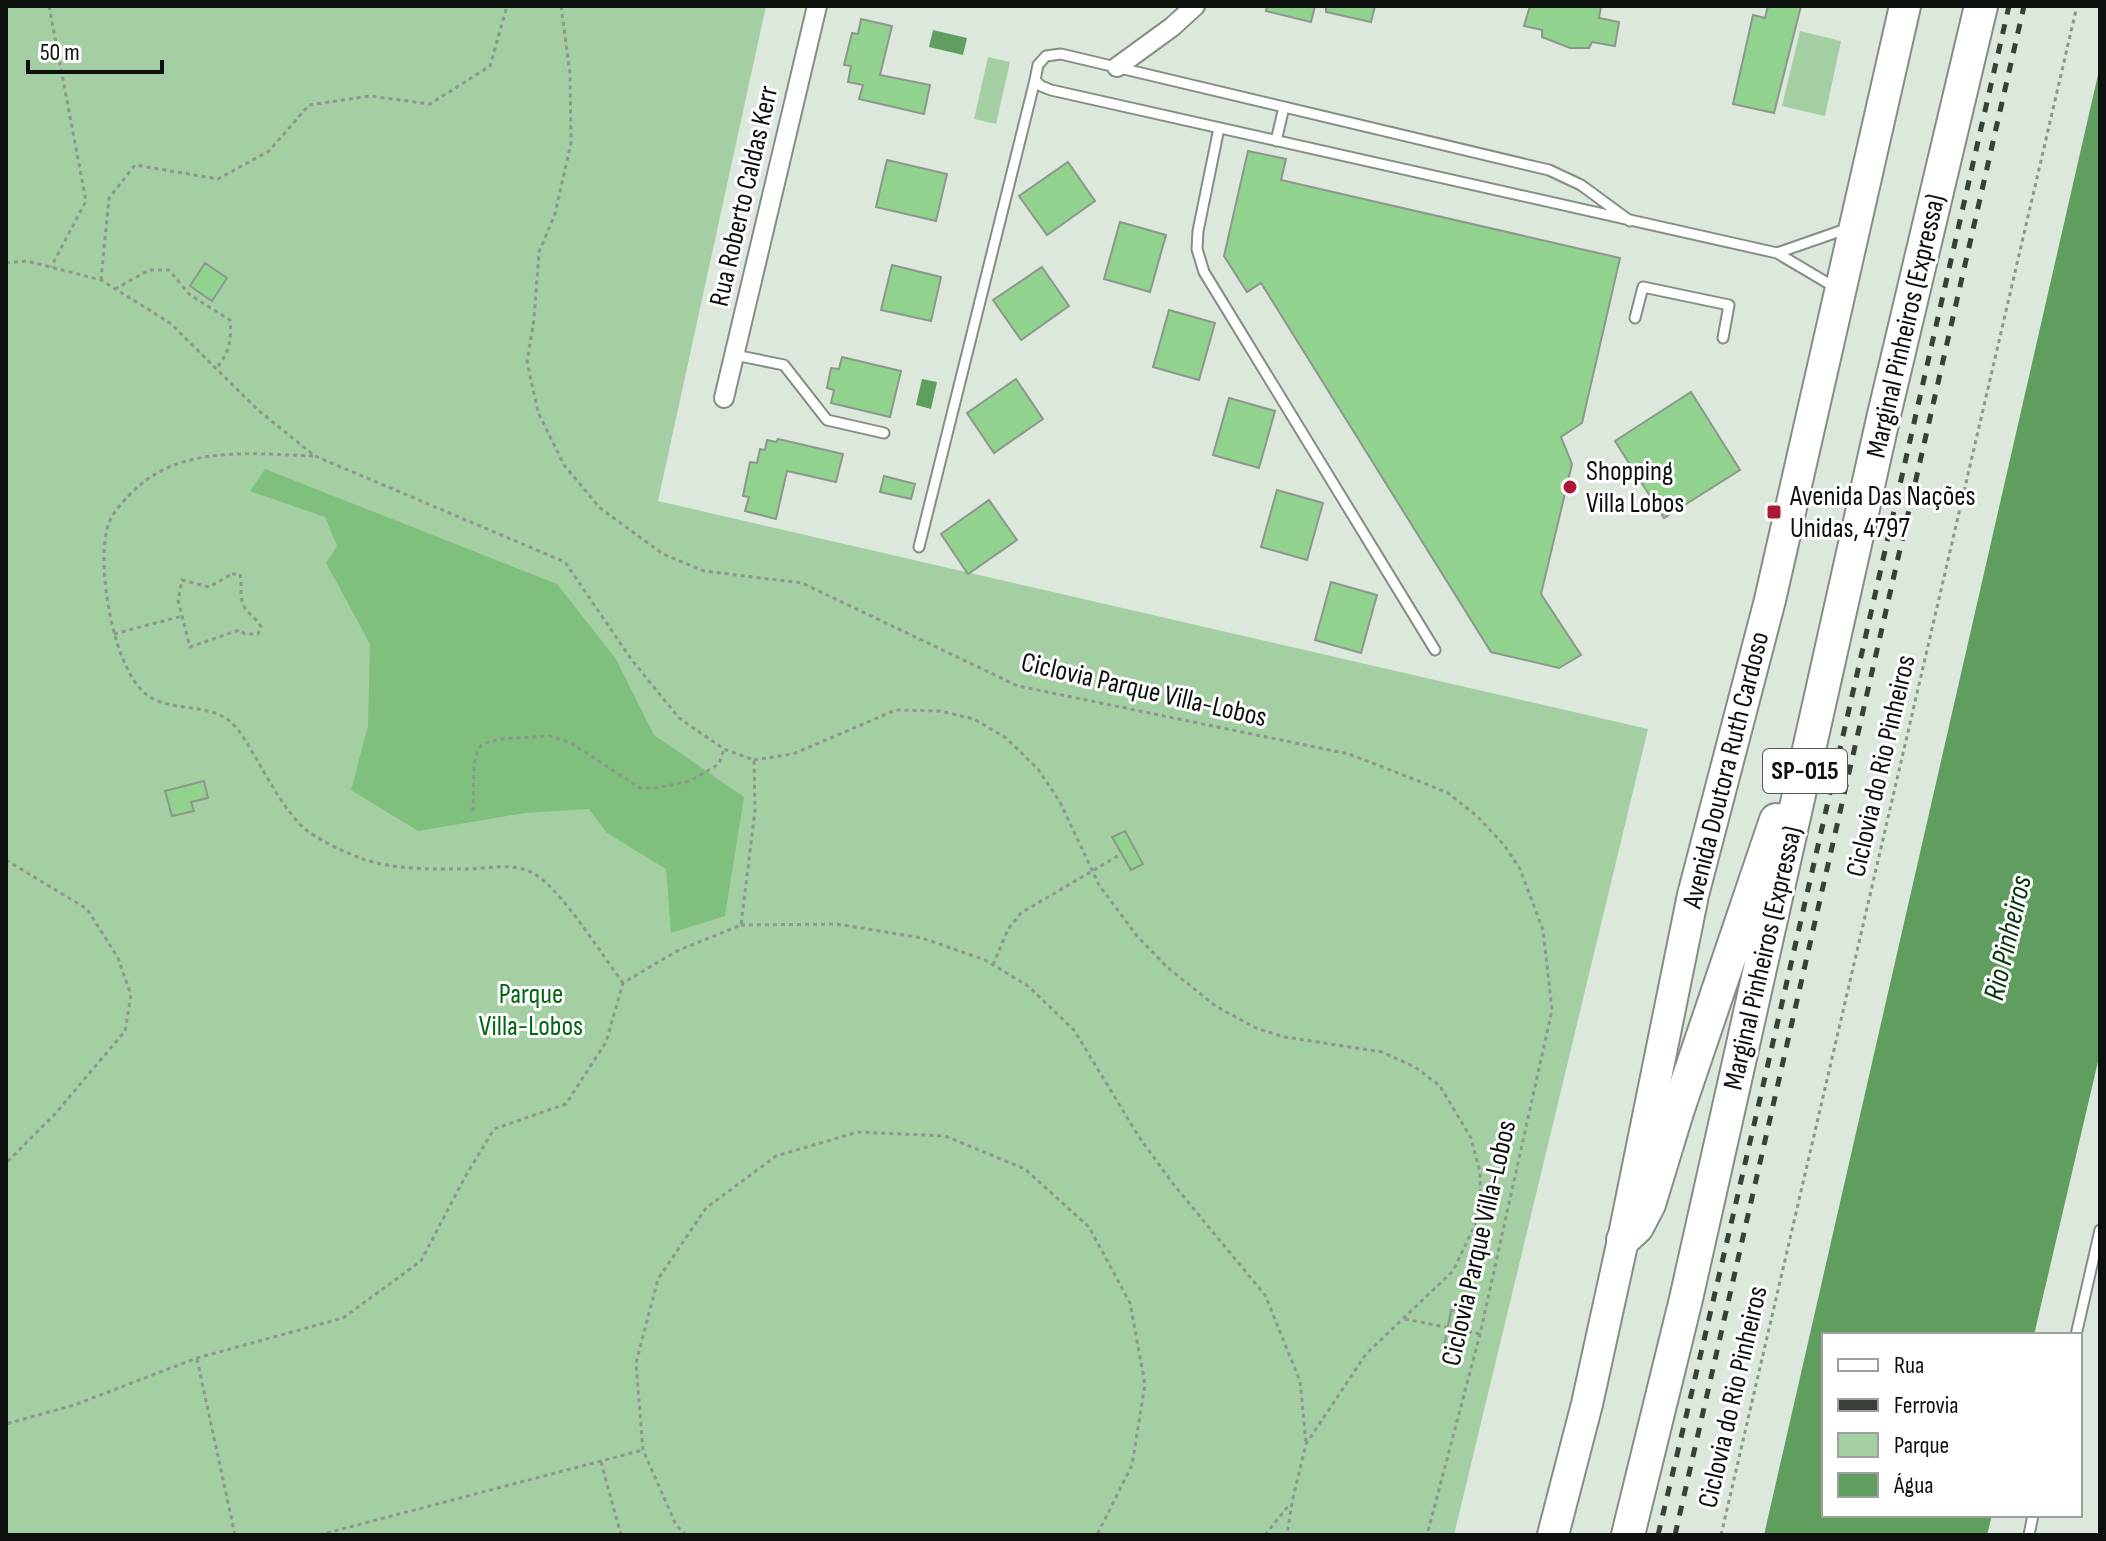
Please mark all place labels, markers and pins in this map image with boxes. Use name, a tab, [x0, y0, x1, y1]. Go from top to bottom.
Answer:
place label: Shopping Villa Lobos	[1586, 455, 1684, 520]
marker: Shopping Villa Lobos	[1561, 478, 1579, 496]
place label: Avenida Das Nações Unidas, 4797	[1789, 480, 1976, 545]
marker: Avenida Das Nações Unidas, 4797	[1765, 503, 1783, 521]

